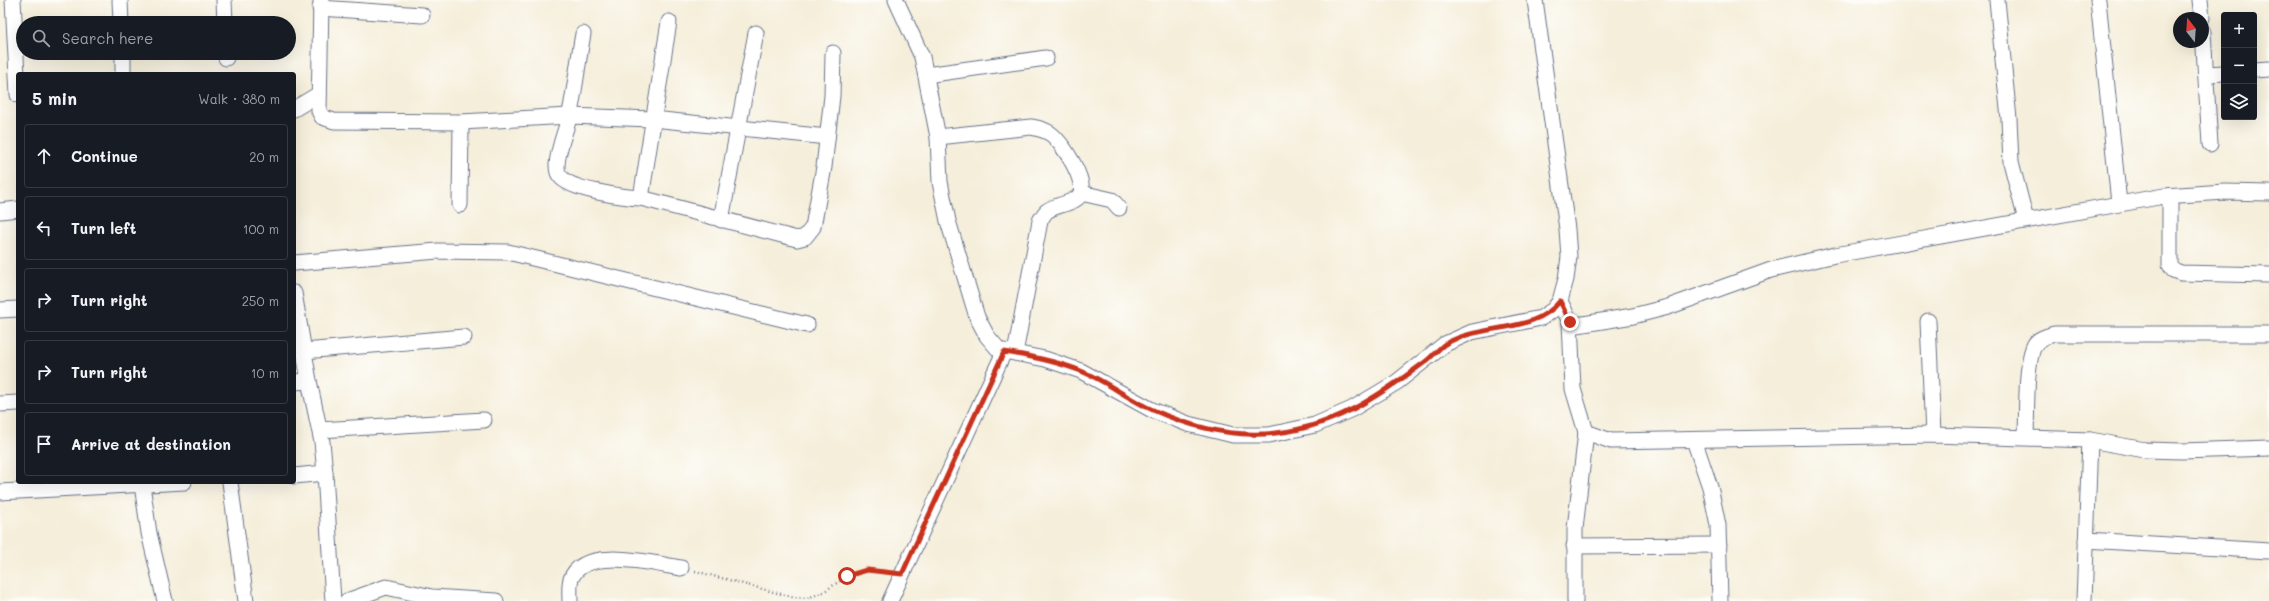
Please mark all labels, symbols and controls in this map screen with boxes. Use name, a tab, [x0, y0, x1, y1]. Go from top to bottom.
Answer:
north arrow	[2173, 12, 2209, 48]
map controls	[2221, 12, 2257, 120]
button: +	[2221, 12, 2257, 48]
search box	[16, 16, 296, 60]
icon: search	[30, 27, 52, 49]
text: Search here	[62, 28, 153, 48]
button: −	[2221, 48, 2257, 84]
button: layers	[2221, 84, 2257, 120]
text: 5 min	[32, 87, 77, 109]
text: Walk · 380 m	[198, 90, 280, 107]
icon: ahead	[33, 145, 55, 167]
text: Continue	[71, 146, 138, 166]
text: 20 m	[249, 148, 279, 165]
icon: left	[33, 217, 55, 239]
text: Turn left	[71, 218, 136, 238]
text: 100 m	[243, 220, 279, 237]
icon: right	[33, 289, 55, 311]
text: Turn right	[71, 290, 148, 310]
text: 250 m	[242, 292, 279, 309]
route end	[1561, 313, 1579, 331]
icon: right	[33, 361, 55, 383]
text: Turn right	[71, 362, 148, 382]
text: 10 m	[251, 364, 279, 381]
icon: arrive	[33, 433, 55, 455]
text: Arrive at destination	[71, 434, 231, 454]
route start	[838, 567, 856, 585]

